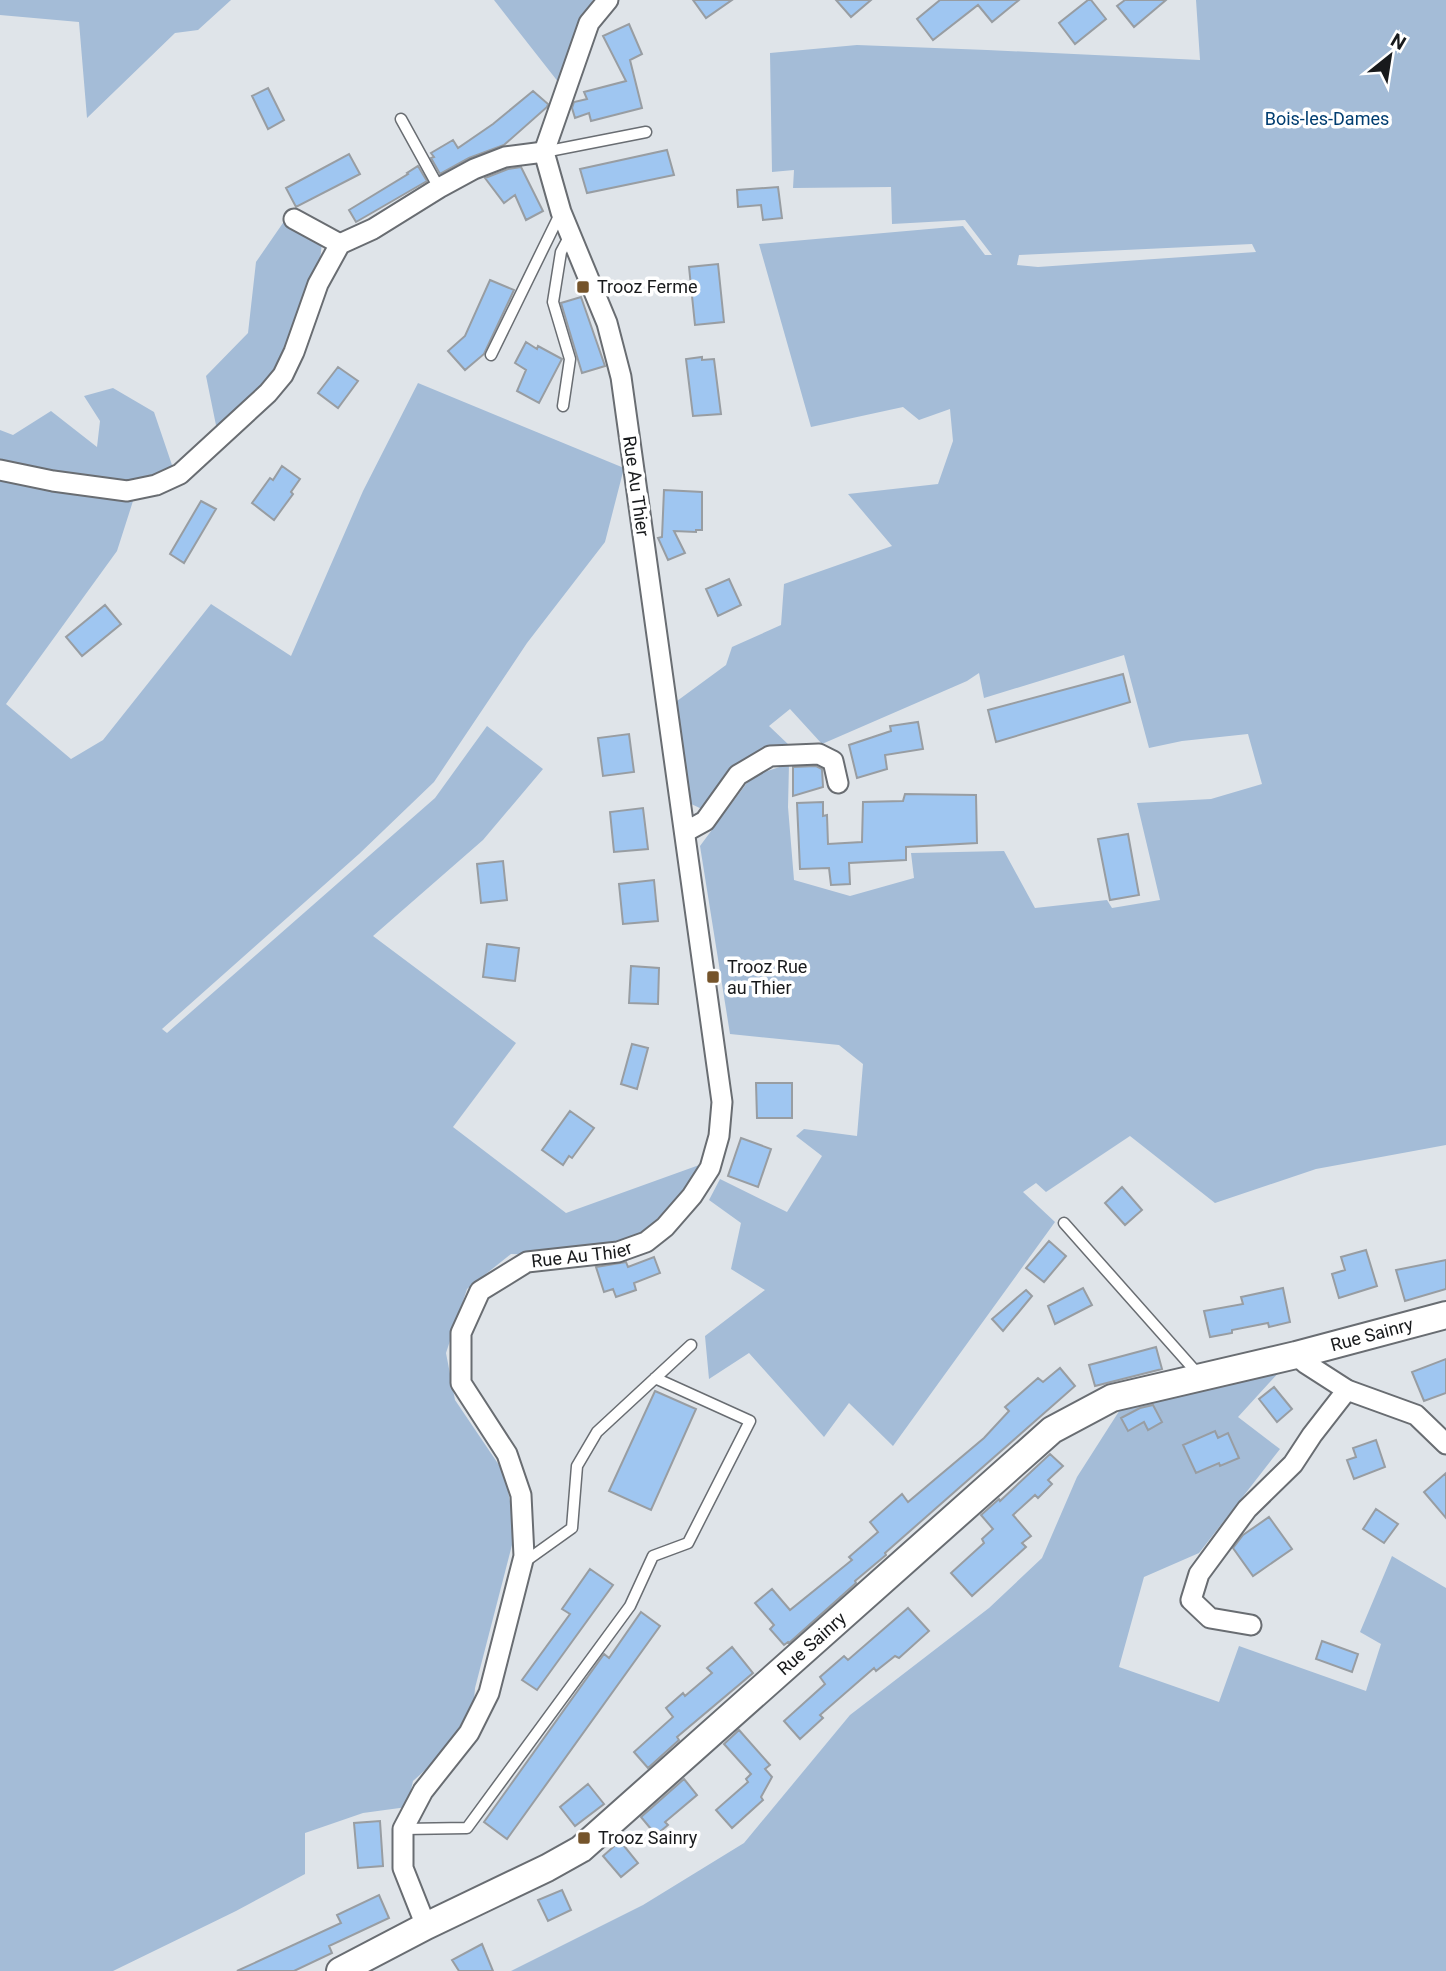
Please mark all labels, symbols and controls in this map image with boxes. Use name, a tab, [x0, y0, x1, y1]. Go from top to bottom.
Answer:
north arrow	[1355, 21, 1425, 91]
text: N	[1387, 28, 1410, 55]
park label: Bois-les-Dames	[1265, 108, 1389, 129]
place label: Trooz Ferme	[597, 276, 698, 297]
marker: Trooz Ferme	[575, 279, 591, 295]
street label: Rue Au Thier	[619, 434, 654, 538]
place label: Trooz Rue au Thier	[727, 956, 807, 998]
marker: Trooz Rue au Thier	[705, 969, 721, 985]
street label: Rue Au Thier	[530, 1237, 635, 1271]
street label: Rue Sainry	[1328, 1313, 1416, 1355]
street label: Rue Sainry	[773, 1607, 850, 1679]
place label: Trooz Sainry	[598, 1827, 698, 1848]
marker: Trooz Sainry	[576, 1830, 592, 1846]

